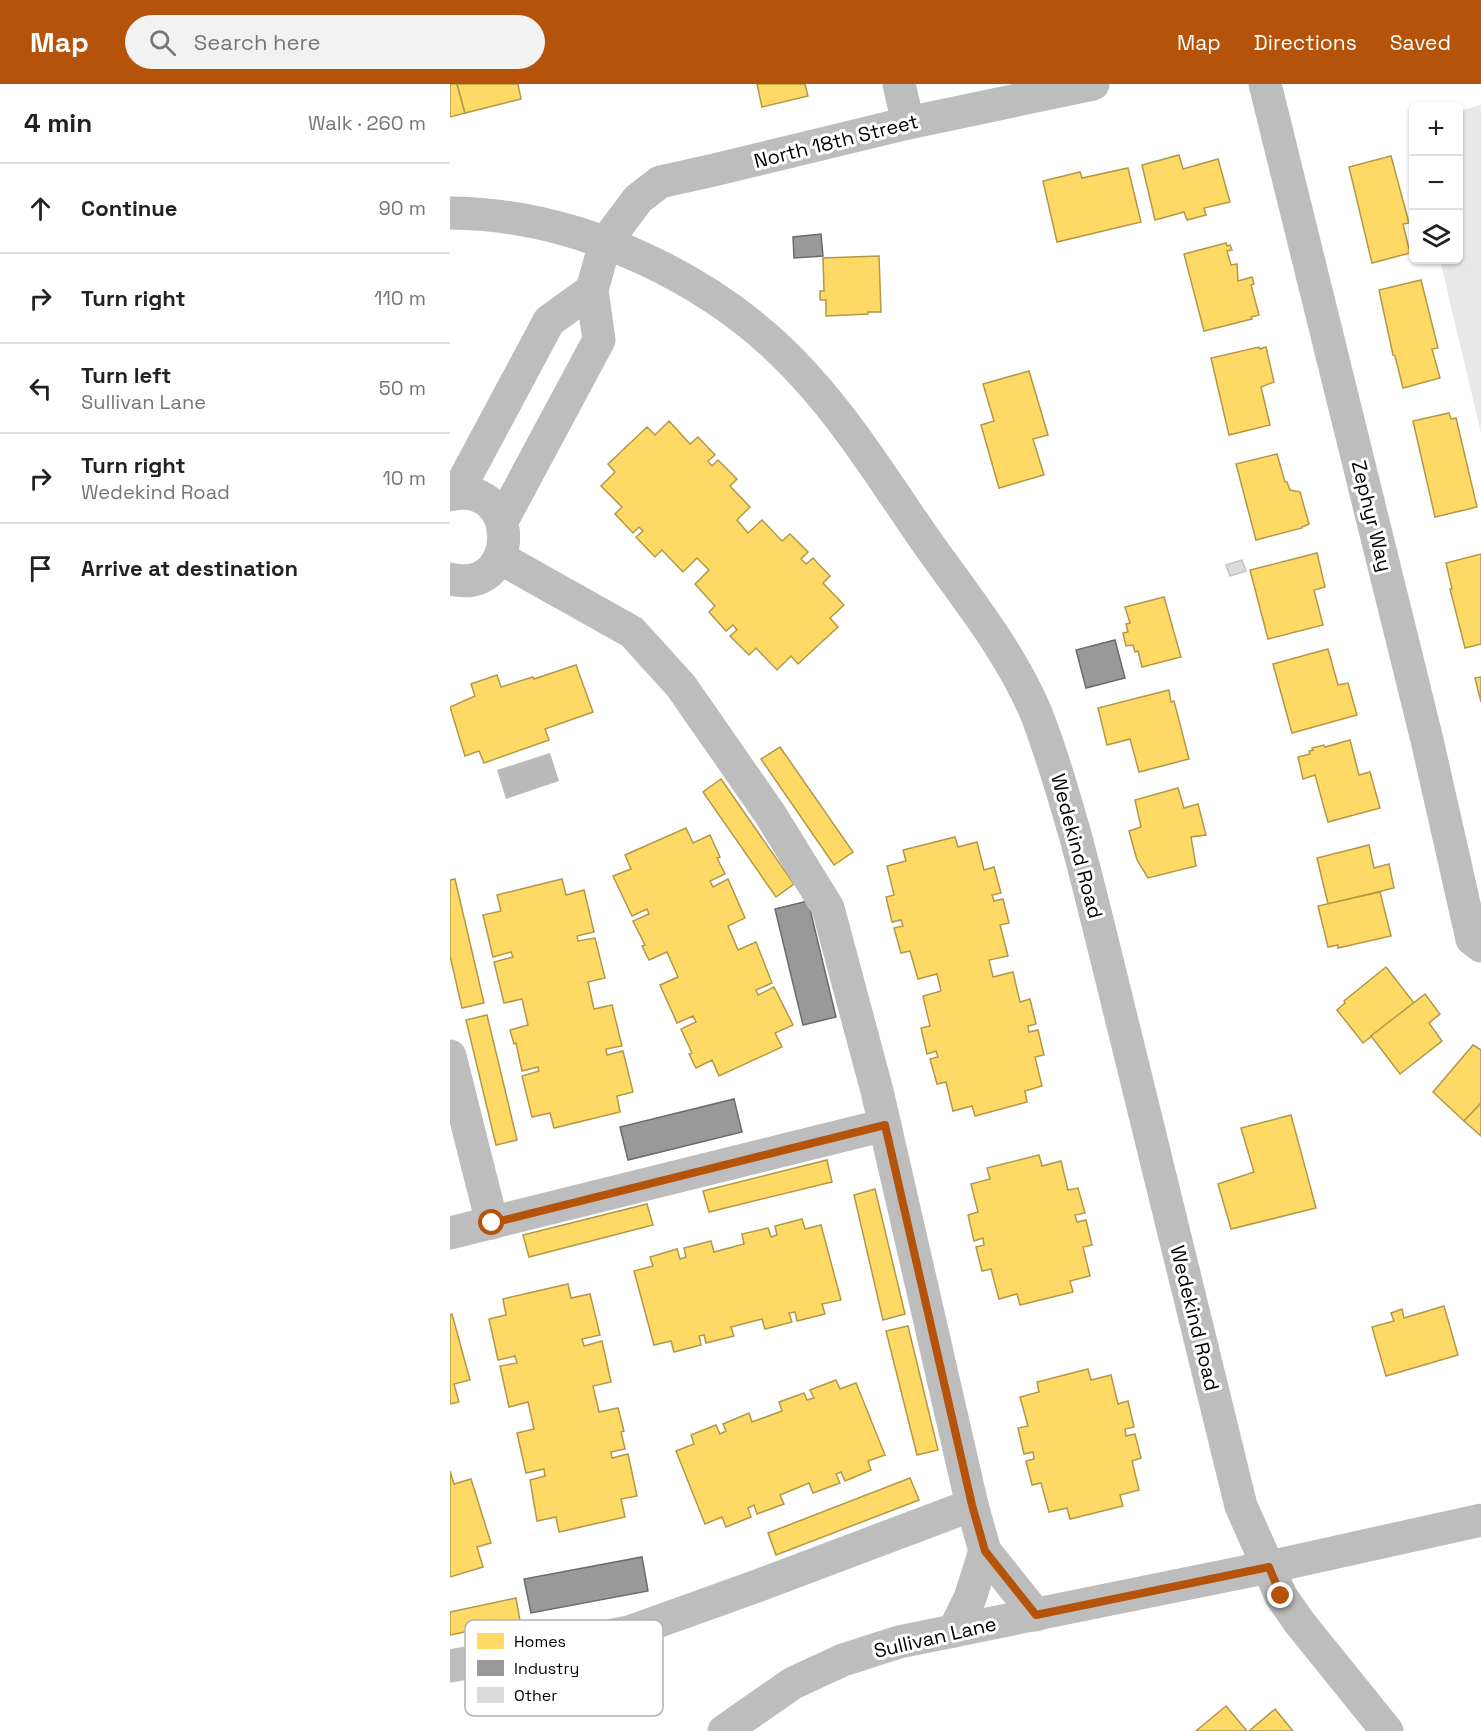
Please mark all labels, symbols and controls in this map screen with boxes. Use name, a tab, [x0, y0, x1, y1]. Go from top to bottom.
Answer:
search box	[125, 15, 545, 69]
text: Map	[30, 24, 89, 60]
icon: search	[146, 26, 179, 59]
text: Search here	[194, 28, 321, 56]
text: Map	[1177, 29, 1221, 56]
text: Directions	[1254, 29, 1357, 56]
text: Saved	[1390, 29, 1451, 56]
map controls	[1409, 102, 1463, 264]
button: +	[1409, 102, 1463, 156]
text: 4 min	[24, 106, 92, 140]
street label: North 18th Street	[751, 108, 921, 174]
text: Walk · 260 m	[308, 110, 426, 136]
button: −	[1409, 156, 1463, 210]
icon: ahead	[24, 192, 57, 225]
text: Continue	[81, 194, 177, 222]
text: 90 m	[379, 195, 426, 221]
button: layers	[1409, 210, 1463, 264]
icon: right	[24, 282, 57, 315]
text: Turn right	[81, 284, 186, 312]
text: 110 m	[374, 285, 426, 311]
text: Turn left	[81, 361, 171, 389]
icon: left	[24, 372, 57, 405]
text: 50 m	[379, 375, 426, 401]
text: Sullivan Lane	[81, 389, 206, 415]
text: Turn right	[81, 451, 186, 479]
street label: Zephyr Way	[1346, 458, 1398, 574]
icon: right	[24, 462, 57, 495]
text: 10 m	[382, 465, 426, 491]
text: Wedekind Road	[81, 479, 230, 505]
icon: arrive	[24, 552, 57, 585]
text: Arrive at destination	[81, 554, 298, 582]
street label: Wedekind Road	[1045, 771, 1109, 921]
route start	[478, 1209, 504, 1235]
street label: Wedekind Road	[1164, 1243, 1226, 1393]
route end	[1267, 1582, 1293, 1608]
street label: Sullivan Lane	[871, 1610, 999, 1664]
legend	[465, 1620, 663, 1716]
text: Homes	[514, 1631, 566, 1652]
text: Industry	[514, 1658, 579, 1679]
text: Other	[514, 1685, 557, 1706]

